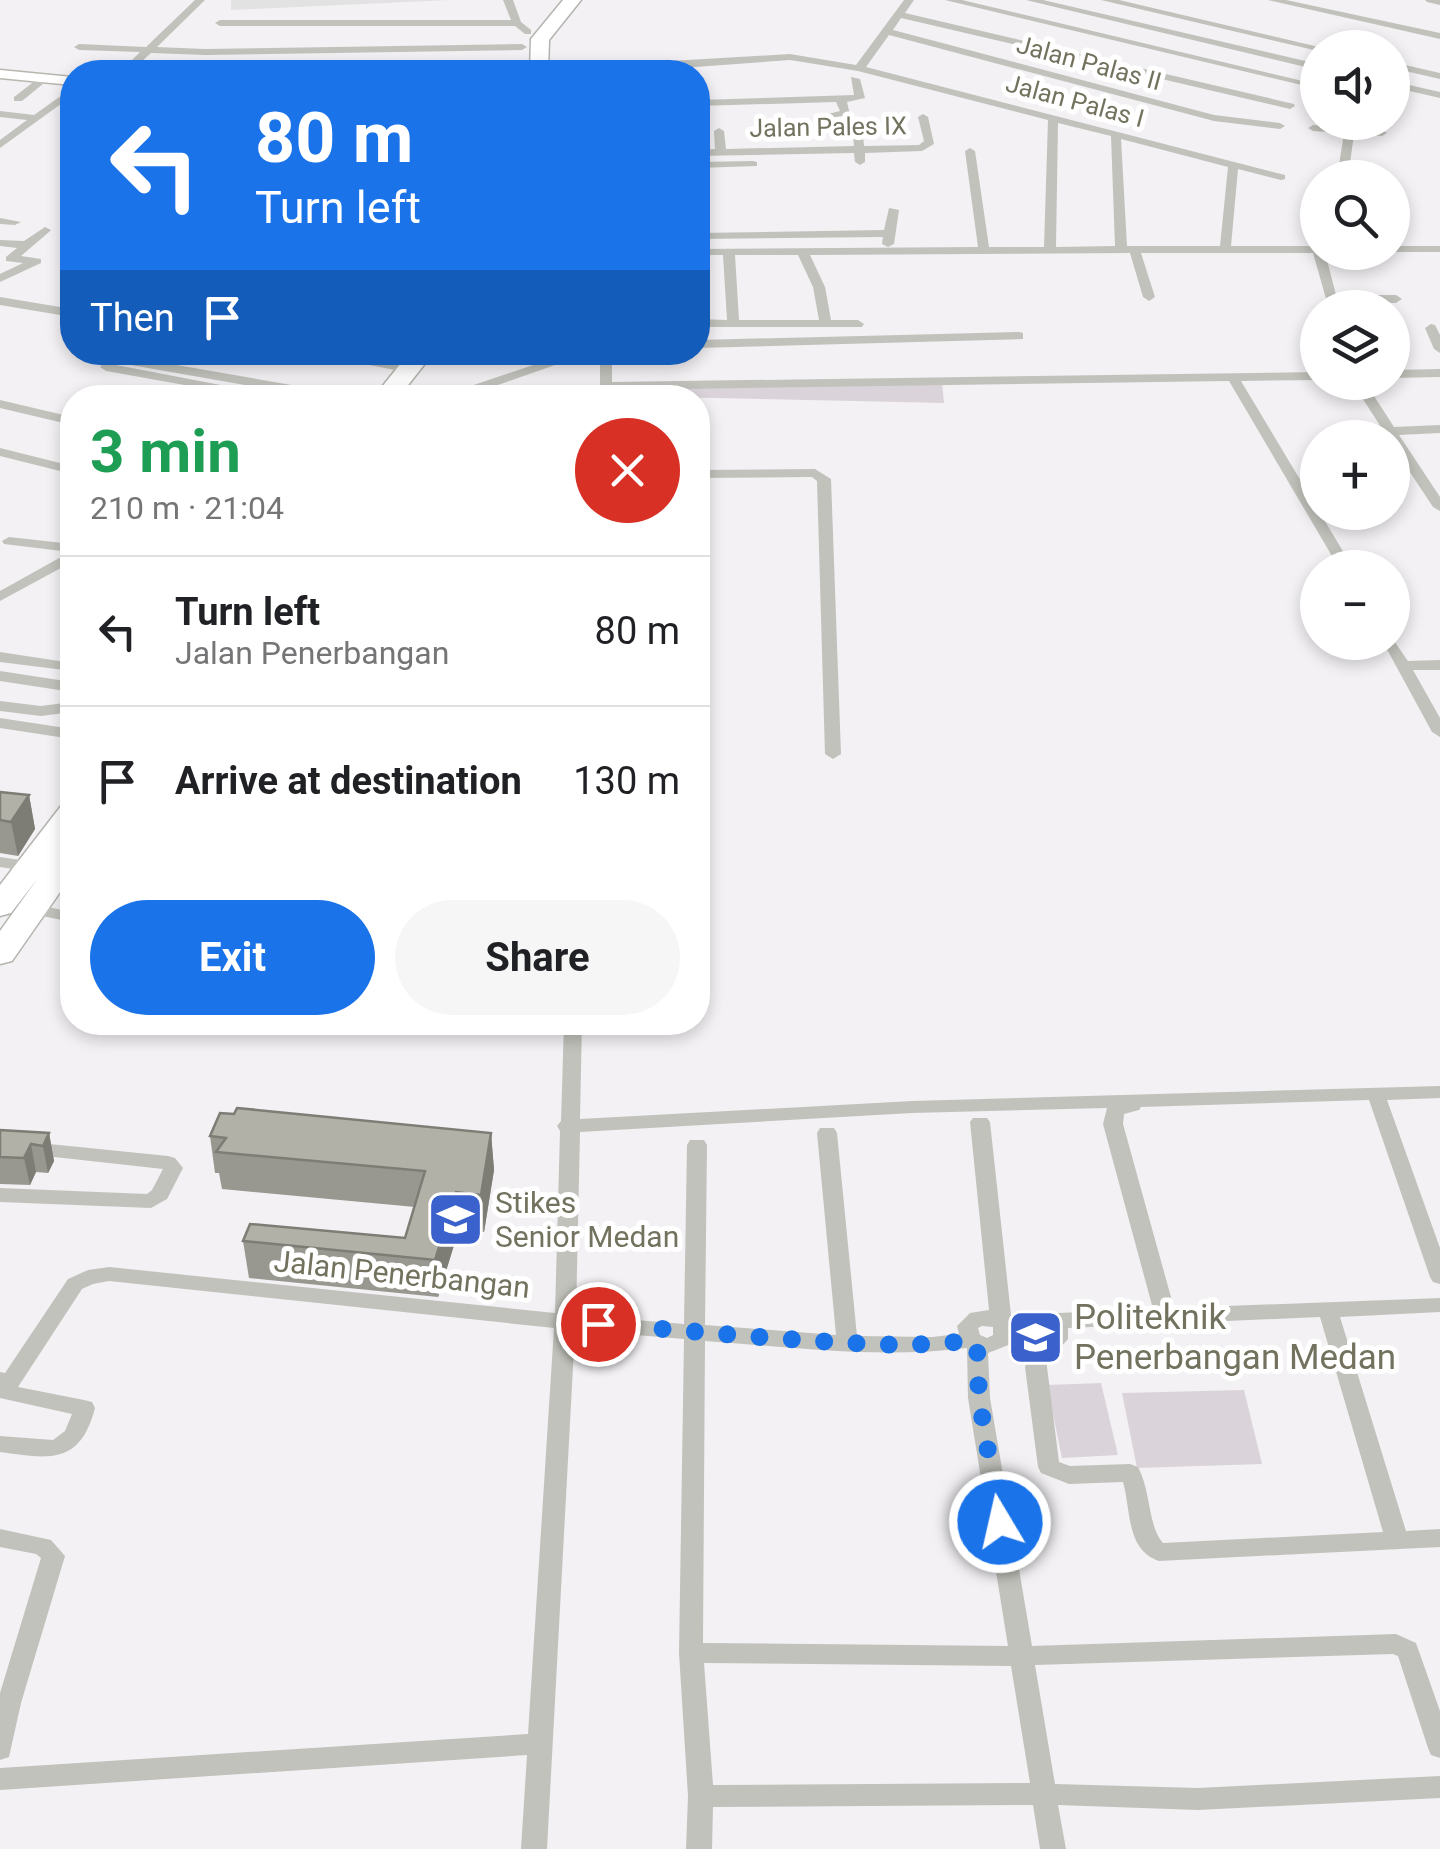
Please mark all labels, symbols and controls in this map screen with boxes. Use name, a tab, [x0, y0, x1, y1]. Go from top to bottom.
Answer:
street label: Jalan Palas II	[1013, 30, 1165, 96]
map controls	[1300, 30, 1410, 660]
button: sound	[1300, 30, 1410, 140]
street label: Jalan Palas I	[1003, 69, 1147, 133]
text: 80 m	[255, 97, 413, 179]
icon: left	[90, 100, 220, 230]
street label: Jalan Pales IX	[749, 111, 907, 143]
button: search	[1300, 160, 1410, 270]
text: Turn left	[255, 181, 421, 234]
icon: arrive	[195, 290, 250, 345]
button: layers	[1300, 290, 1410, 400]
text: Then	[90, 296, 175, 340]
text: 3 min	[90, 416, 241, 487]
button: close	[575, 418, 680, 523]
button: +	[1300, 420, 1410, 530]
text: 210 m · 21:04	[90, 489, 284, 527]
button: −	[1300, 550, 1410, 660]
text: Turn left	[175, 590, 320, 634]
icon: left	[90, 604, 145, 659]
text: 80 m	[595, 609, 680, 653]
text: Jalan Penerbangan	[175, 634, 449, 672]
icon: arrive	[90, 754, 145, 809]
text: Arrive at destination	[175, 759, 522, 803]
text: 130 m	[573, 759, 680, 803]
button: Exit	[90, 900, 375, 1015]
button: Share	[395, 900, 680, 1015]
place label: Stikes Senior Medan	[495, 1185, 679, 1254]
school or university icon: Stikes Senior Medan	[426, 1189, 486, 1249]
street label: Jalan Penerbangan	[272, 1243, 532, 1305]
pin	[556, 1282, 641, 1367]
icon: arrive	[571, 1297, 626, 1352]
place label: Politeknik Penerbangan Medan	[1074, 1297, 1396, 1378]
school or university icon: Politeknik Penerbangan Medan	[1005, 1307, 1065, 1367]
position arrow	[948, 1470, 1052, 1574]

